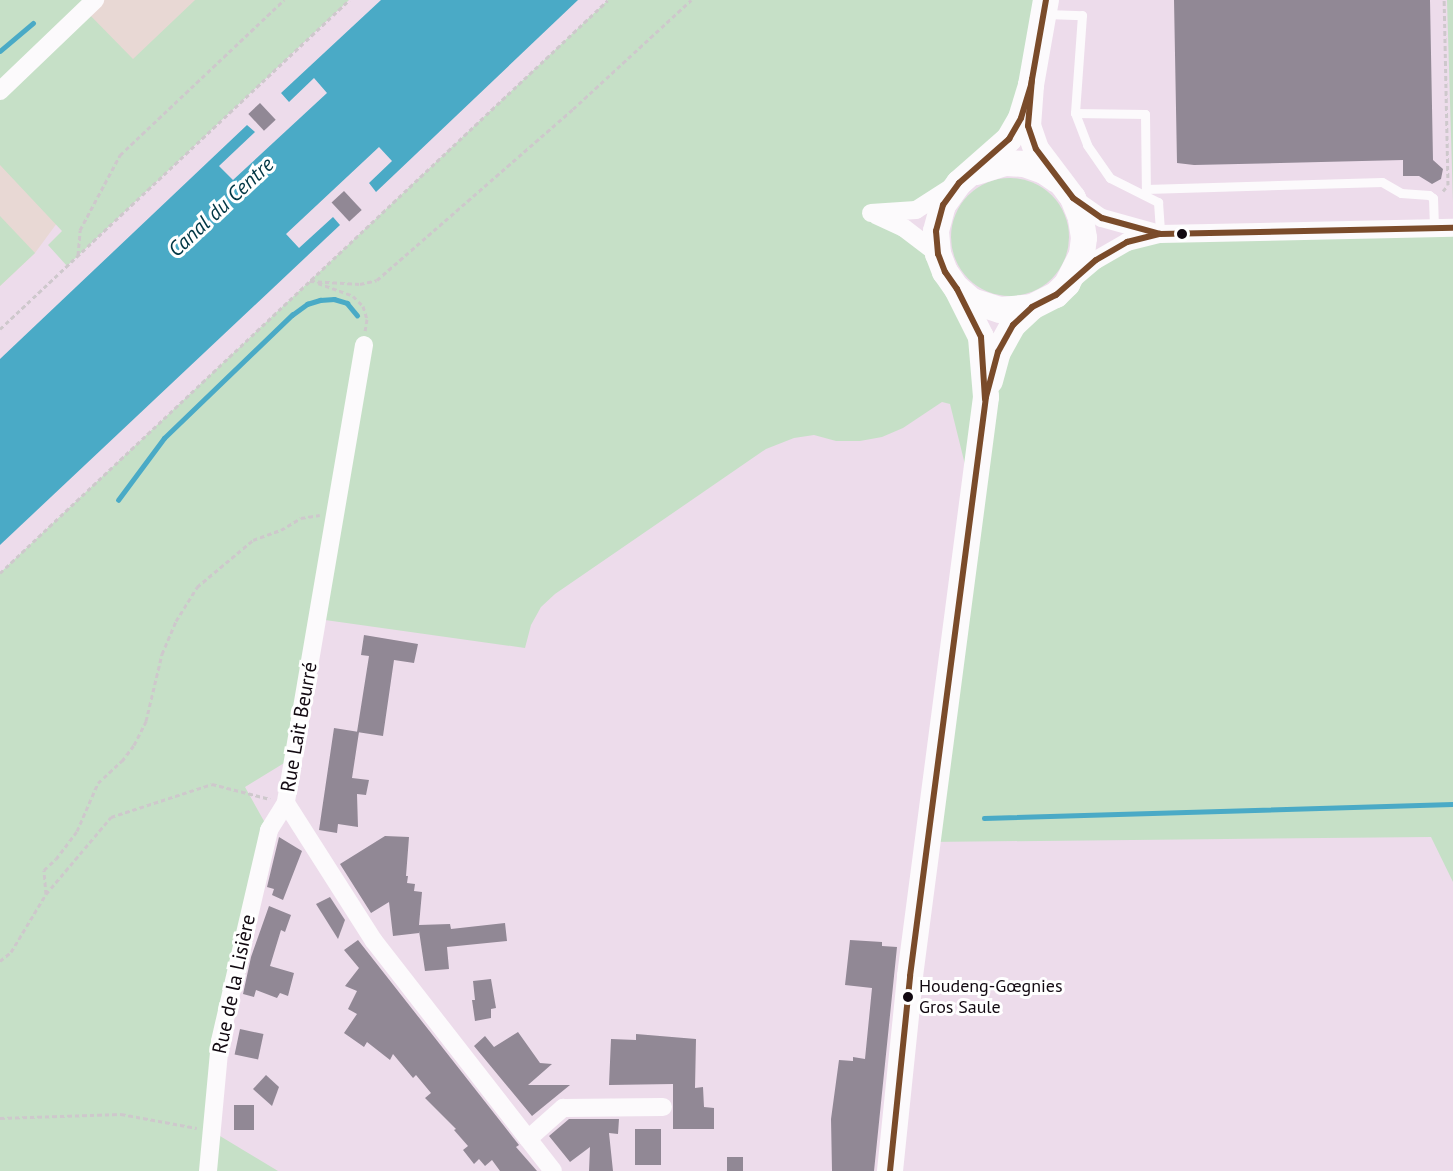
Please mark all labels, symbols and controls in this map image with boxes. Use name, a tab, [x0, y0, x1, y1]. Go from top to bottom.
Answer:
water label: Canal du Centre	[163, 152, 279, 262]
unlabelled marker	[1176, 228, 1188, 240]
street label: Rue Lait Beurré	[276, 660, 322, 794]
street label: Rue de la Lisière	[208, 912, 260, 1056]
place label: Houdeng-Gœgnies Gros Saule	[919, 976, 1063, 1018]
marker: Houdeng-Gœgnies Gros Saule	[902, 991, 914, 1003]

